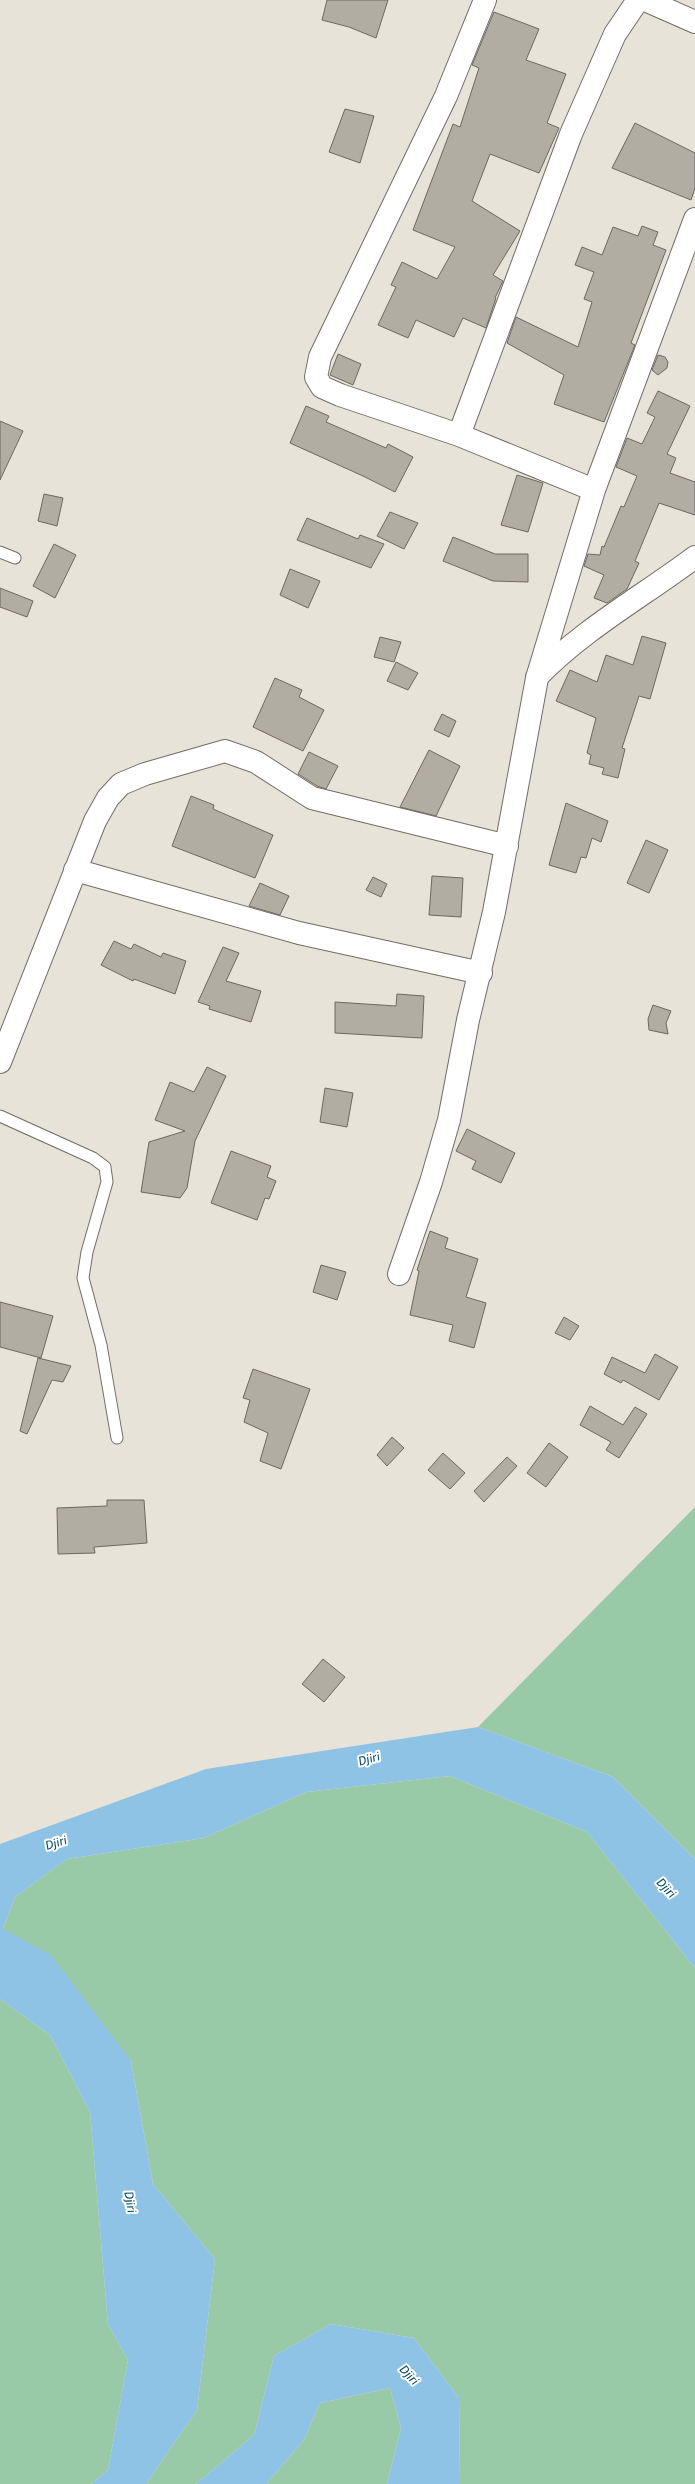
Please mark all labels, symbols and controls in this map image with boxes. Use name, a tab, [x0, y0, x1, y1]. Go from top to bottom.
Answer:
water label: Djiri	[357, 1749, 381, 1769]
water label: Djiri	[44, 1833, 68, 1853]
water label: Djiri	[653, 1875, 679, 1901]
water label: Djiri	[121, 2190, 139, 2214]
water label: Djiri	[396, 2362, 422, 2388]

